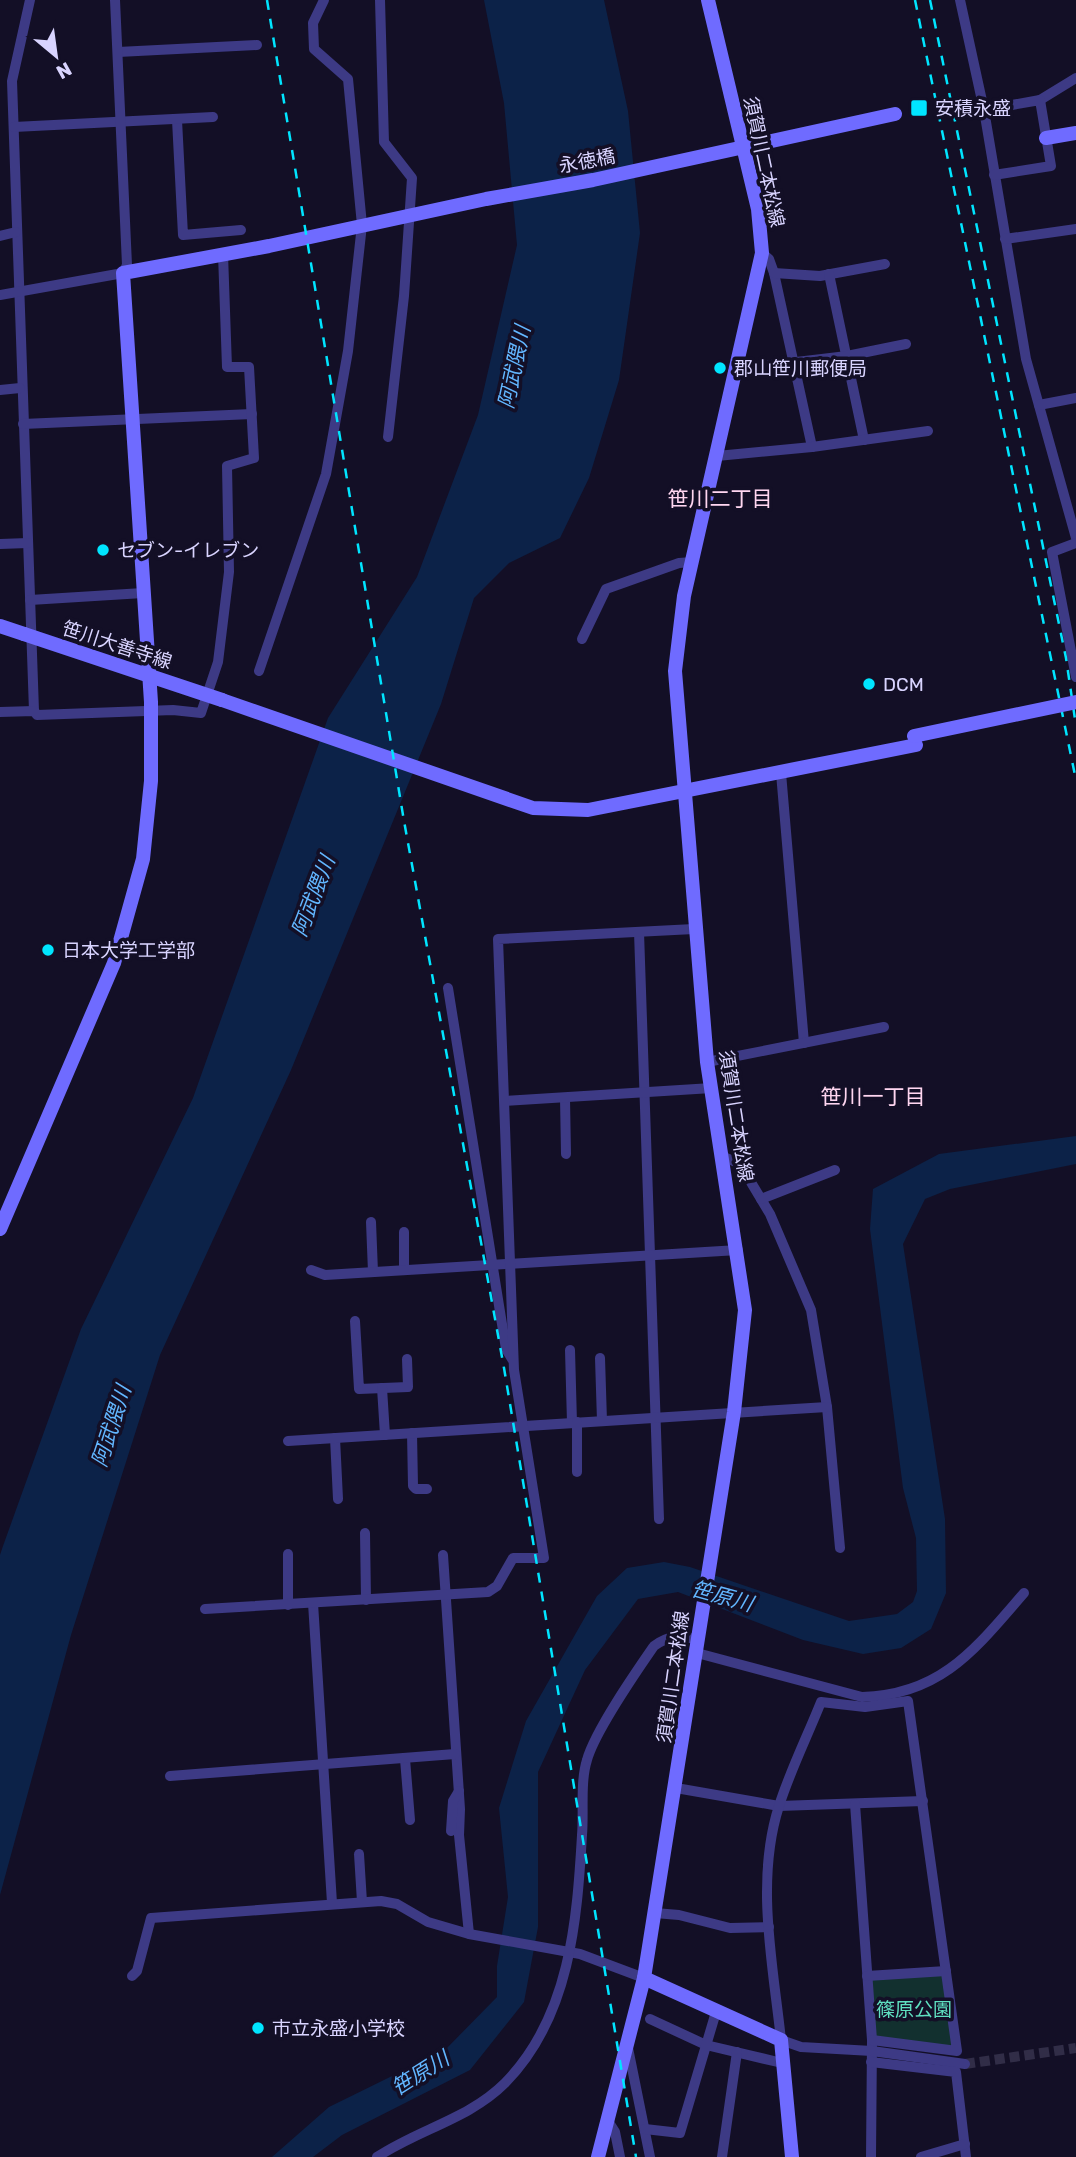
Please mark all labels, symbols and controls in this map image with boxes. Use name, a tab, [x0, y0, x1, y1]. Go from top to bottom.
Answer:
north arrow	[21, 21, 91, 91]
text: N	[52, 57, 76, 84]
street label: 須賀川二本松線	[739, 95, 789, 229]
place label: 安積永盛	[935, 97, 1011, 120]
marker: 安積永盛	[909, 98, 929, 118]
street label: 永徳橋	[557, 144, 617, 178]
water label: 阿武隈川	[493, 321, 535, 411]
place label: 郡山笹川郵便局	[734, 357, 867, 380]
marker: 郡山笹川郵便局	[712, 360, 728, 376]
district label: 笹川二丁目	[668, 486, 773, 511]
place label: セブン-イレブン	[117, 539, 259, 562]
marker: セブン-イレブン	[95, 542, 111, 558]
street label: 笹川大善寺線	[59, 616, 175, 674]
place label: DCM	[883, 673, 924, 696]
marker: DCM	[861, 676, 877, 692]
water label: 阿武隈川	[286, 850, 340, 940]
place label: 日本大学工学部	[62, 939, 195, 962]
marker: 日本大学工学部	[40, 942, 56, 958]
street label: 須賀川二本松線	[714, 1049, 758, 1183]
district label: 笹川一丁目	[821, 1084, 926, 1109]
water label: 阿武隈川	[86, 1380, 136, 1470]
water label: 笹原川	[688, 1576, 758, 1617]
street label: 須賀川二本松線	[652, 1610, 694, 1744]
park label: 篠原公園	[876, 1998, 952, 2021]
place label: 市立永盛小学校	[272, 2017, 405, 2040]
marker: 市立永盛小学校	[250, 2020, 266, 2036]
water label: 笹原川	[387, 2045, 455, 2100]

